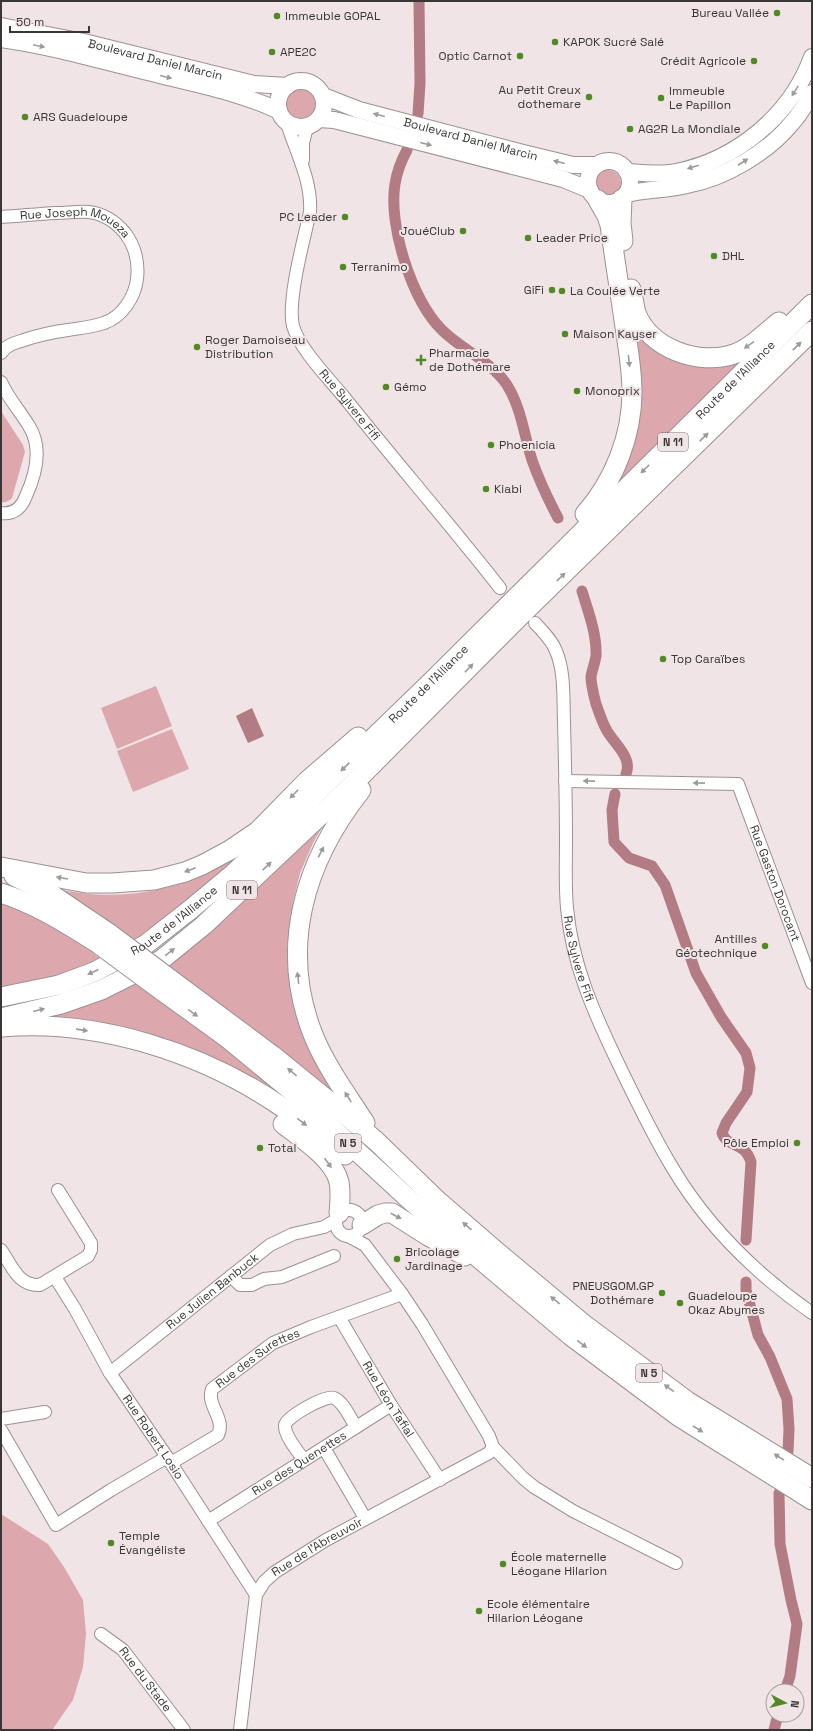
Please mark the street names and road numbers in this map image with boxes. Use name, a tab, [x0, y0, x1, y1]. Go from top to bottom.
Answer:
street label: Boulevard Daniel Marcin	[86, 35, 224, 84]
street label: Boulevard Daniel Marcin	[402, 114, 539, 164]
street label: Rue Joseph Moueza	[19, 204, 134, 241]
street label: Route de l'Alliance	[692, 337, 779, 423]
street label: Rue Sylvere Fifi	[316, 366, 384, 444]
road number: N 11	[658, 433, 688, 451]
street label: Route de l'Alliance	[385, 641, 472, 727]
street label: Rue Gaston Dorocant	[746, 823, 804, 944]
road number: N 11	[227, 881, 257, 899]
street label: Route de l'Alliance	[128, 882, 221, 959]
street label: Rue Sylvere Fifi	[560, 915, 598, 1004]
road number: N 5	[335, 1134, 361, 1152]
street label: Rue Julien Banbuck	[163, 1249, 262, 1333]
street label: Rue des Surettes	[212, 1325, 302, 1392]
street label: Rue Léon Tafial	[359, 1358, 418, 1440]
road number: N 5	[636, 1364, 662, 1382]
street label: Rue Robert Losio	[119, 1392, 187, 1483]
street label: Rue des Quenettes	[249, 1427, 350, 1499]
street label: Rue de l'Abreuvoir	[268, 1514, 366, 1580]
street label: Rue du Stade	[115, 1643, 175, 1715]

